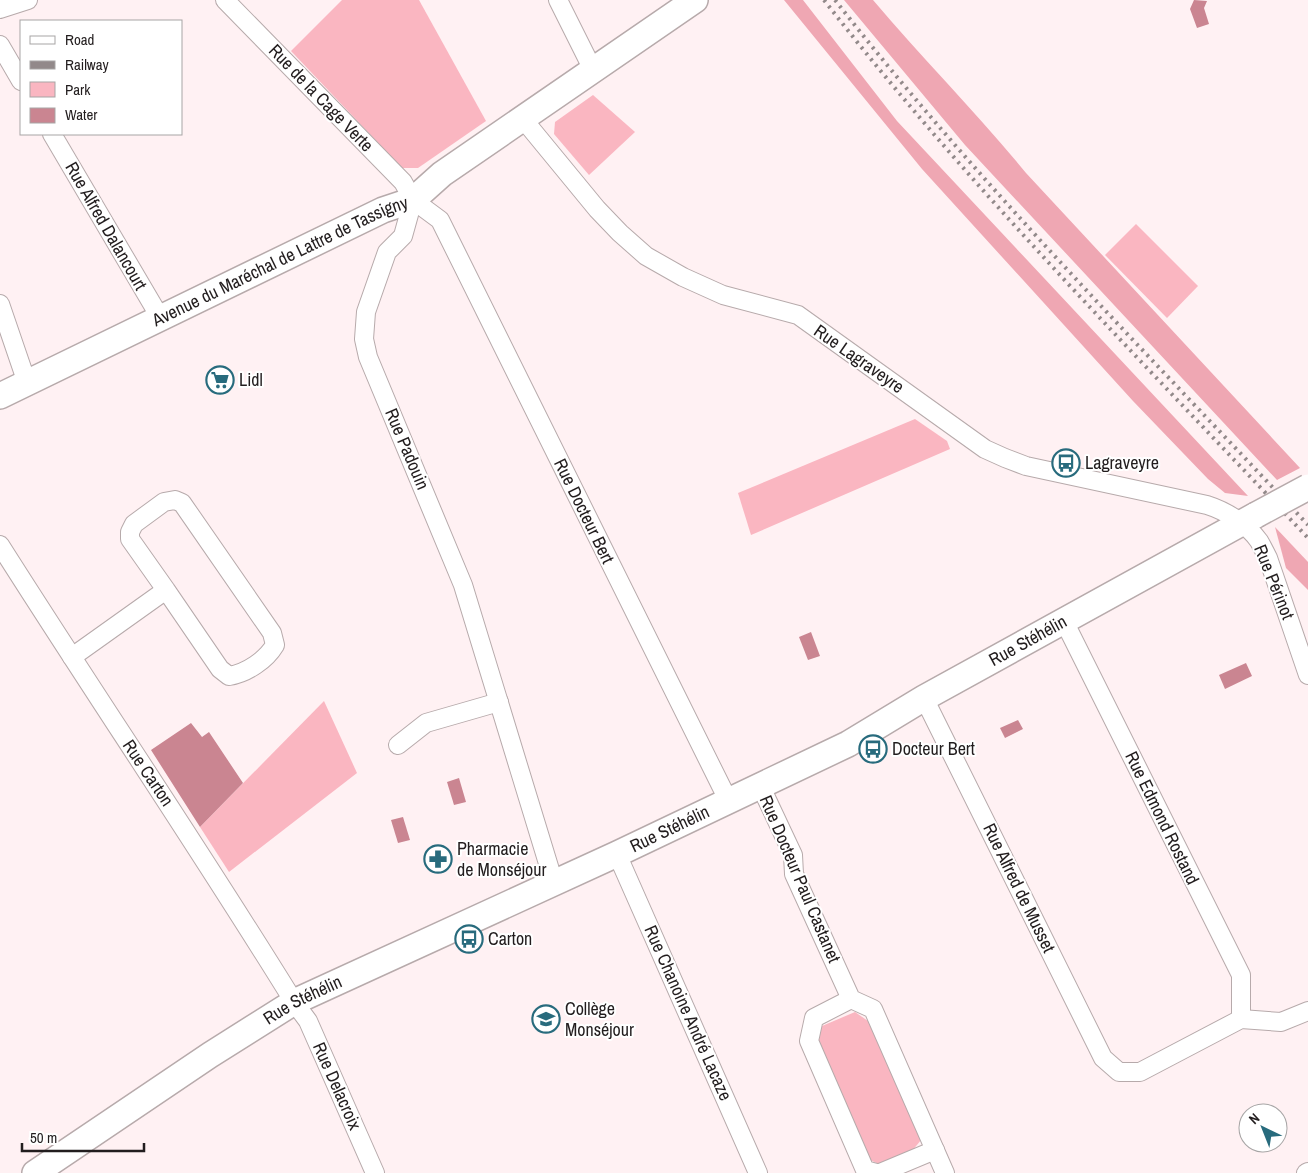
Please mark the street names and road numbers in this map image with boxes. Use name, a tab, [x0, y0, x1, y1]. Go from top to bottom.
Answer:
street label: Rue de la Cage Verte	[263, 38, 379, 157]
street label: Rue Alfred Dalancourt	[60, 157, 153, 295]
street label: Avenue du Maréchal de Lattre de Tassigny	[147, 189, 412, 333]
street label: Rue Lagraveyre	[809, 318, 909, 399]
street label: Rue Padouin	[379, 404, 436, 493]
street label: Rue Docteur Bert	[548, 454, 621, 568]
street label: Rue Périnot	[1248, 541, 1301, 623]
street label: Rue Stéhélin	[984, 609, 1071, 672]
street label: Rue Carton	[117, 734, 180, 811]
street label: Rue Edmond Rostand	[1119, 747, 1206, 889]
street label: Rue Docteur Paul Castanet	[754, 791, 847, 966]
street label: Rue Stéhélin	[625, 799, 713, 858]
street label: Rue Alfred de Musset	[977, 819, 1062, 957]
street label: Rue Chanoine André Lacaze	[638, 921, 738, 1104]
street label: Rue Stéhélin	[258, 969, 346, 1030]
street label: Rue Delacroix	[307, 1038, 368, 1134]

